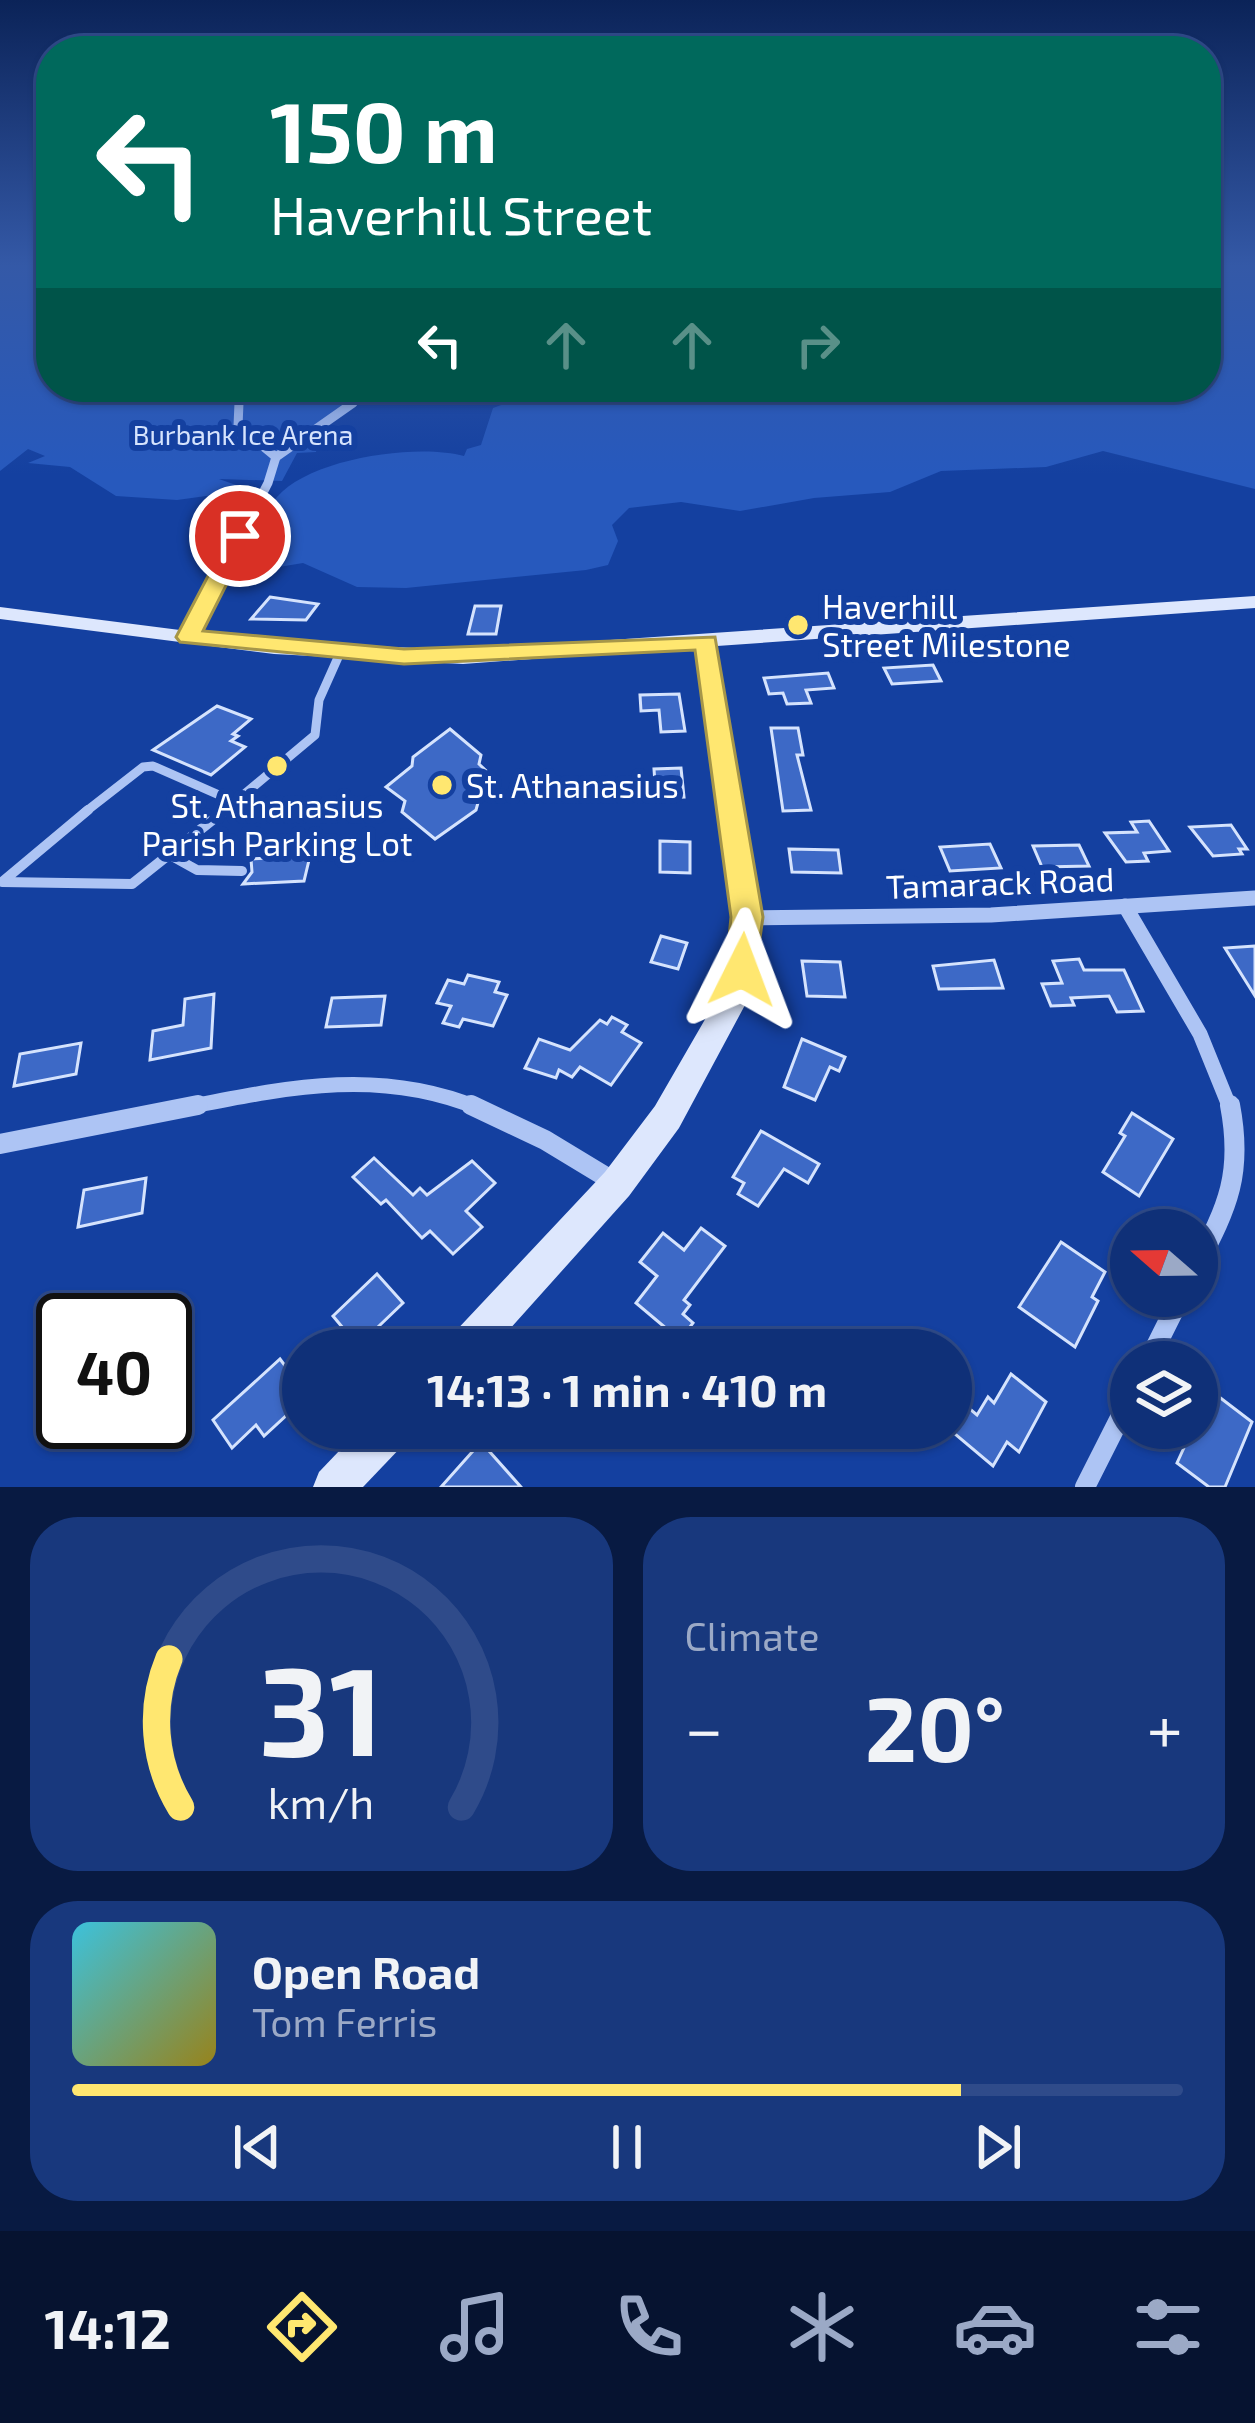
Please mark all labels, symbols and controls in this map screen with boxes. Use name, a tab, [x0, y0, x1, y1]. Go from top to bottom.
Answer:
text: 150 m	[270, 79, 498, 180]
icon: left	[72, 84, 228, 240]
text: Haverhill Street	[270, 181, 652, 246]
icon: left	[407, 312, 473, 378]
icon: ahead	[533, 312, 599, 378]
icon: ahead	[659, 312, 725, 378]
icon: right	[785, 312, 851, 378]
park label: Burbank Ice Arena	[133, 418, 353, 450]
pin	[189, 485, 291, 587]
icon: arrive	[207, 503, 273, 569]
place label: Haverhill Street Milestone	[822, 586, 1071, 664]
marker: Haverhill Street Milestone	[785, 612, 811, 638]
marker: St. Athanasius Parish Parking Lot	[264, 753, 290, 779]
place label: St. Athanasius	[466, 765, 679, 805]
marker: St. Athanasius	[429, 772, 455, 798]
place label: St. Athanasius Parish Parking Lot	[142, 785, 412, 863]
street label: Tamarack Road	[885, 858, 1115, 906]
position arrow	[679, 907, 805, 1033]
north arrow	[1110, 1209, 1218, 1317]
map controls	[1110, 1209, 1218, 1449]
speed limit sign: 40	[36, 1293, 192, 1449]
button: layers	[1110, 1341, 1218, 1449]
text: 14:13 · 1 min · 410 m	[427, 1362, 827, 1416]
text: Climate	[685, 1612, 819, 1659]
text: 31	[259, 1631, 384, 1781]
text: 20°	[865, 1672, 1005, 1780]
text: −	[685, 1687, 723, 1766]
text: +	[1147, 1687, 1183, 1766]
text: km/h	[268, 1776, 374, 1828]
text: Open Road	[252, 1944, 480, 1998]
text: Tom Ferris	[252, 1998, 437, 2045]
icon: previous	[224, 2114, 290, 2180]
icon: pause	[594, 2114, 660, 2180]
icon: next	[965, 2114, 1031, 2180]
icon: directions	[260, 2285, 344, 2369]
icon: music	[433, 2285, 517, 2369]
icon: phone	[607, 2285, 691, 2369]
icon: climate	[780, 2285, 864, 2369]
icon: car	[953, 2285, 1037, 2369]
icon: filters	[1126, 2285, 1210, 2369]
text: 14:12	[45, 2295, 171, 2360]

